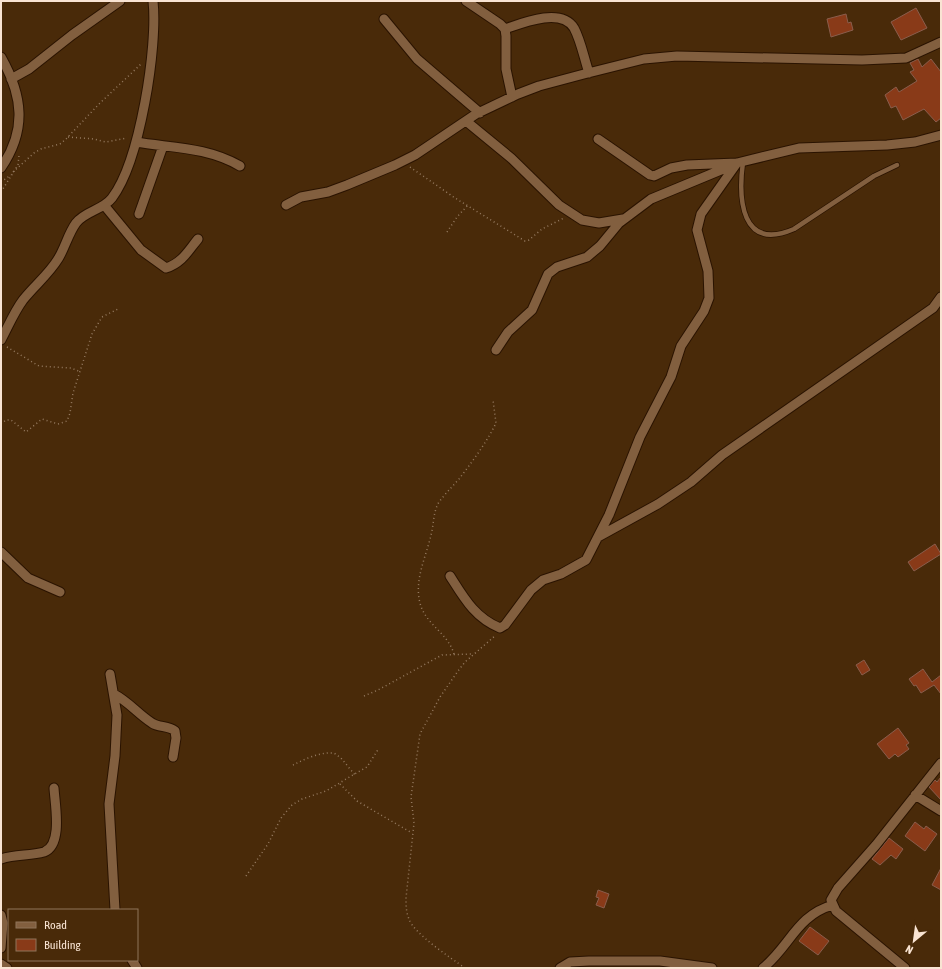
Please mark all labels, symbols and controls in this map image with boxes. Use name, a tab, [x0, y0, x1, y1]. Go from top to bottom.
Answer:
legend	[8, 909, 138, 961]
text: Road	[44, 918, 67, 932]
north arrow	[894, 921, 934, 961]
text: Building	[44, 938, 82, 952]
text: N	[903, 943, 915, 957]

